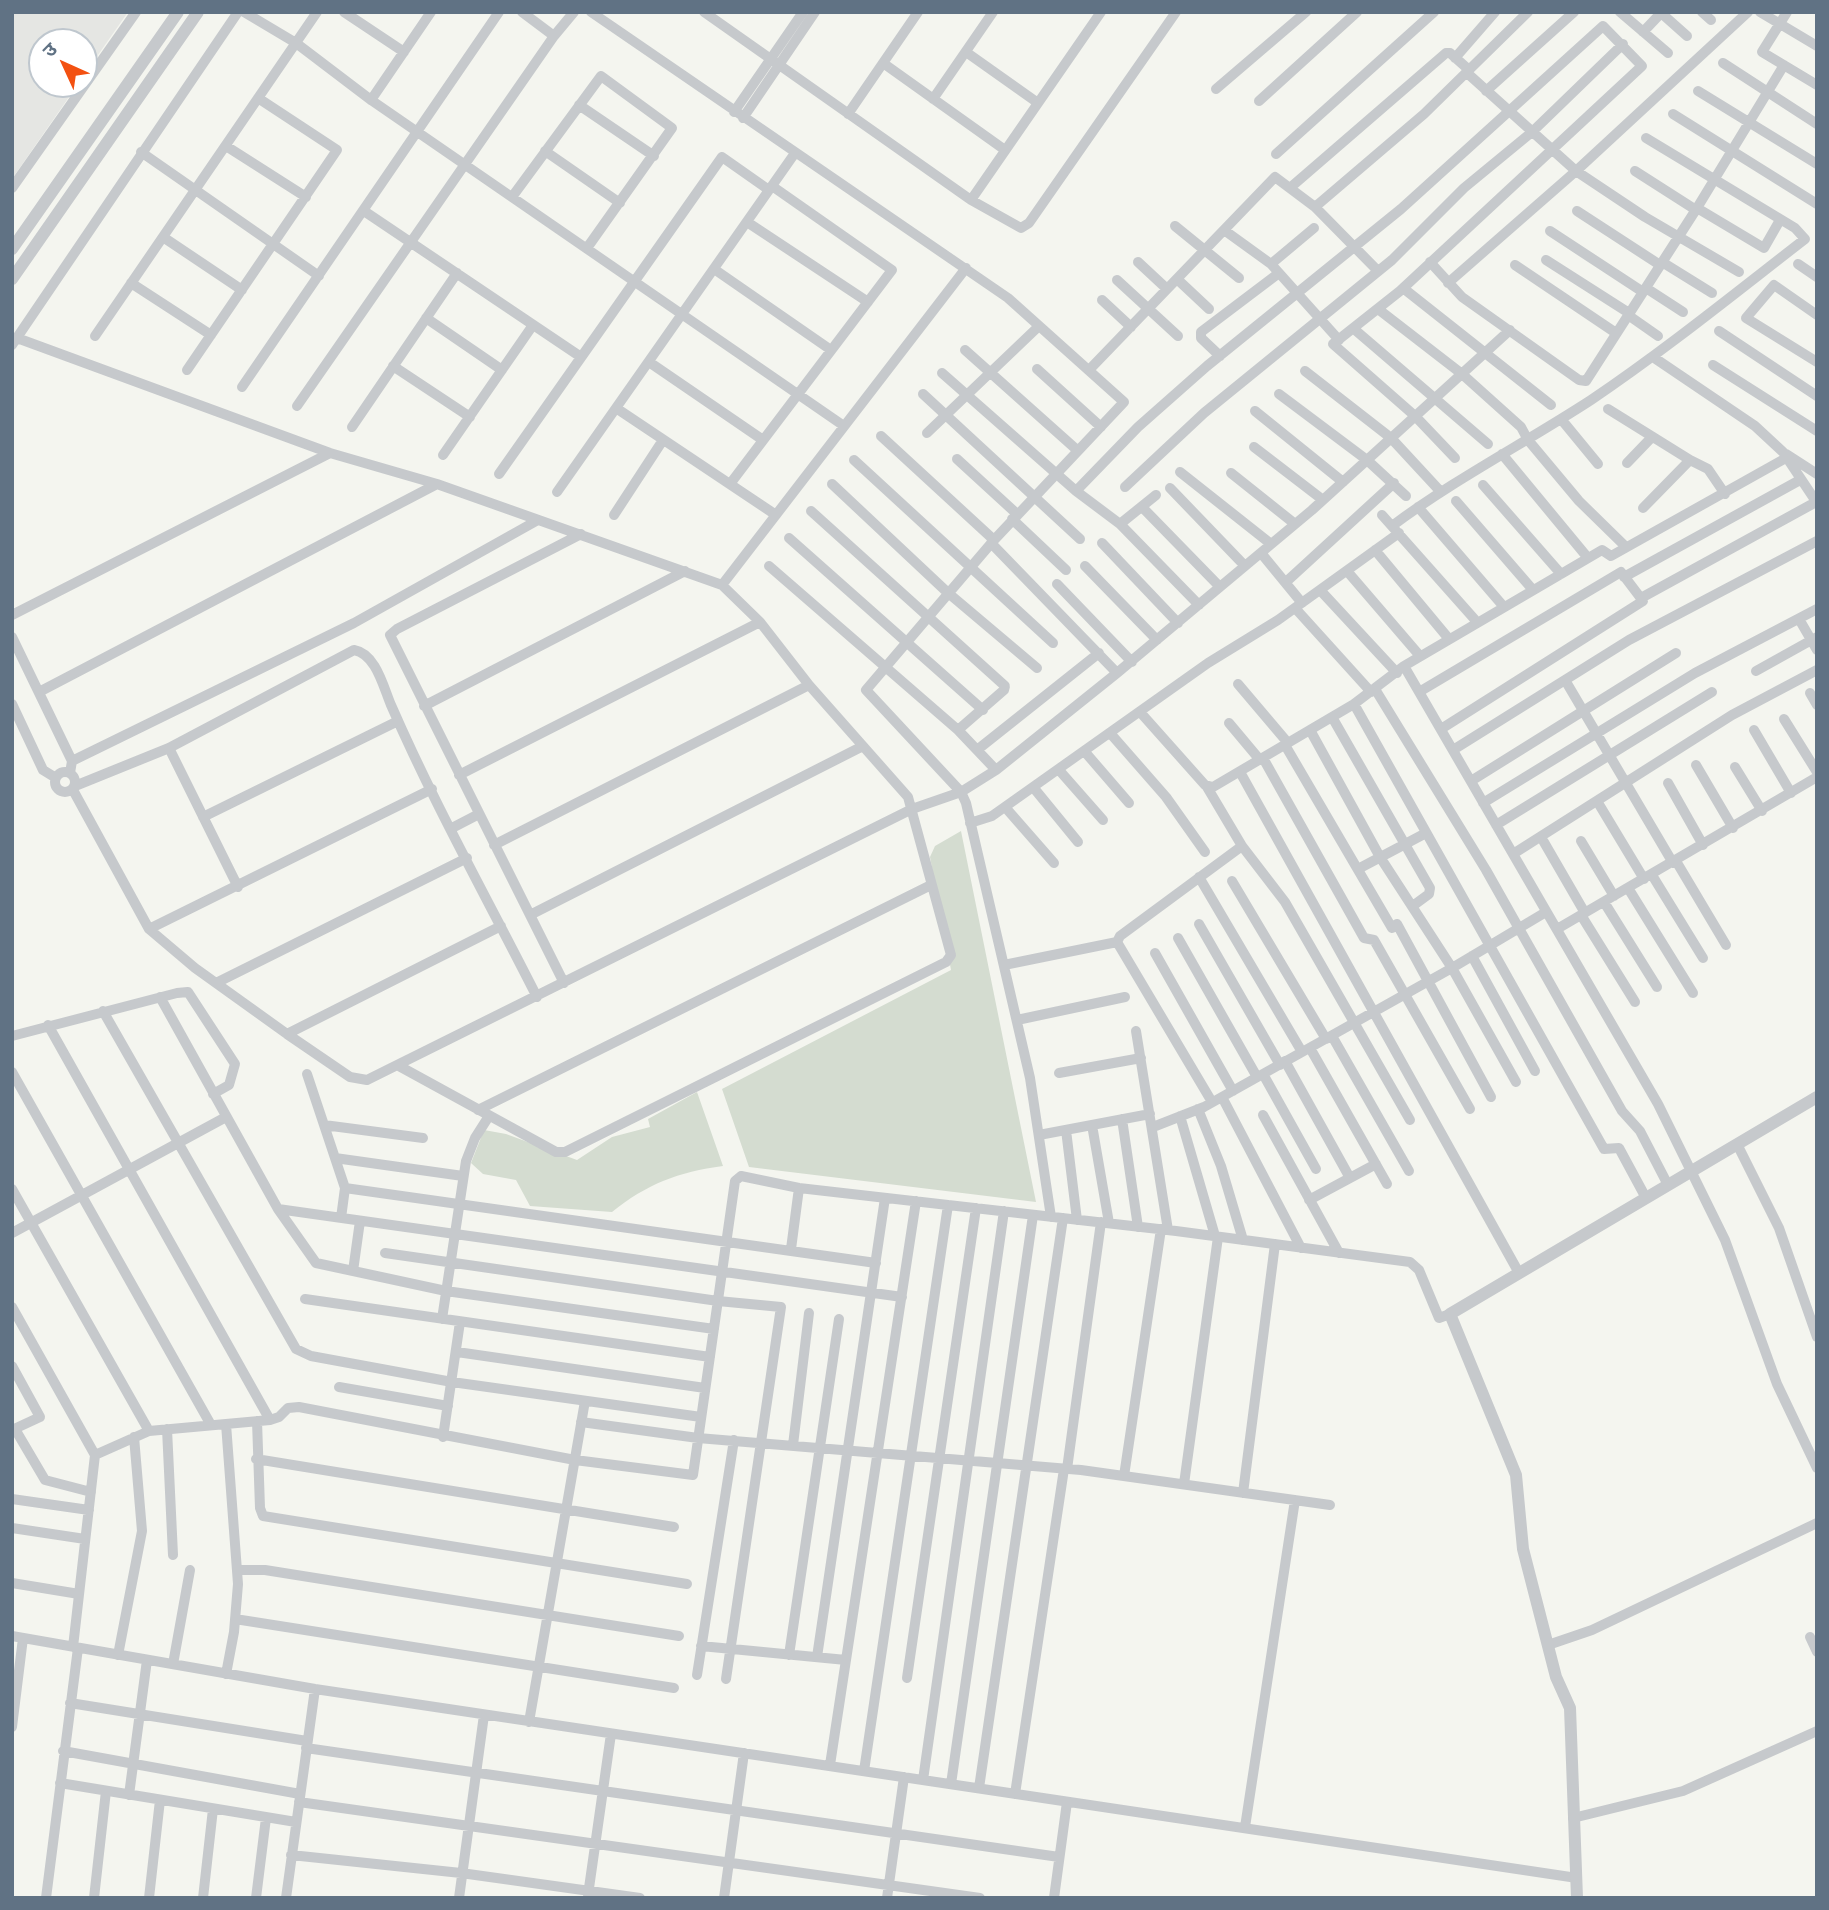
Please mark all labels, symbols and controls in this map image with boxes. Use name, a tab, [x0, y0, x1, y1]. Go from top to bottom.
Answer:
north arrow	[28, 28, 98, 98]
text: उ	[36, 36, 63, 63]

